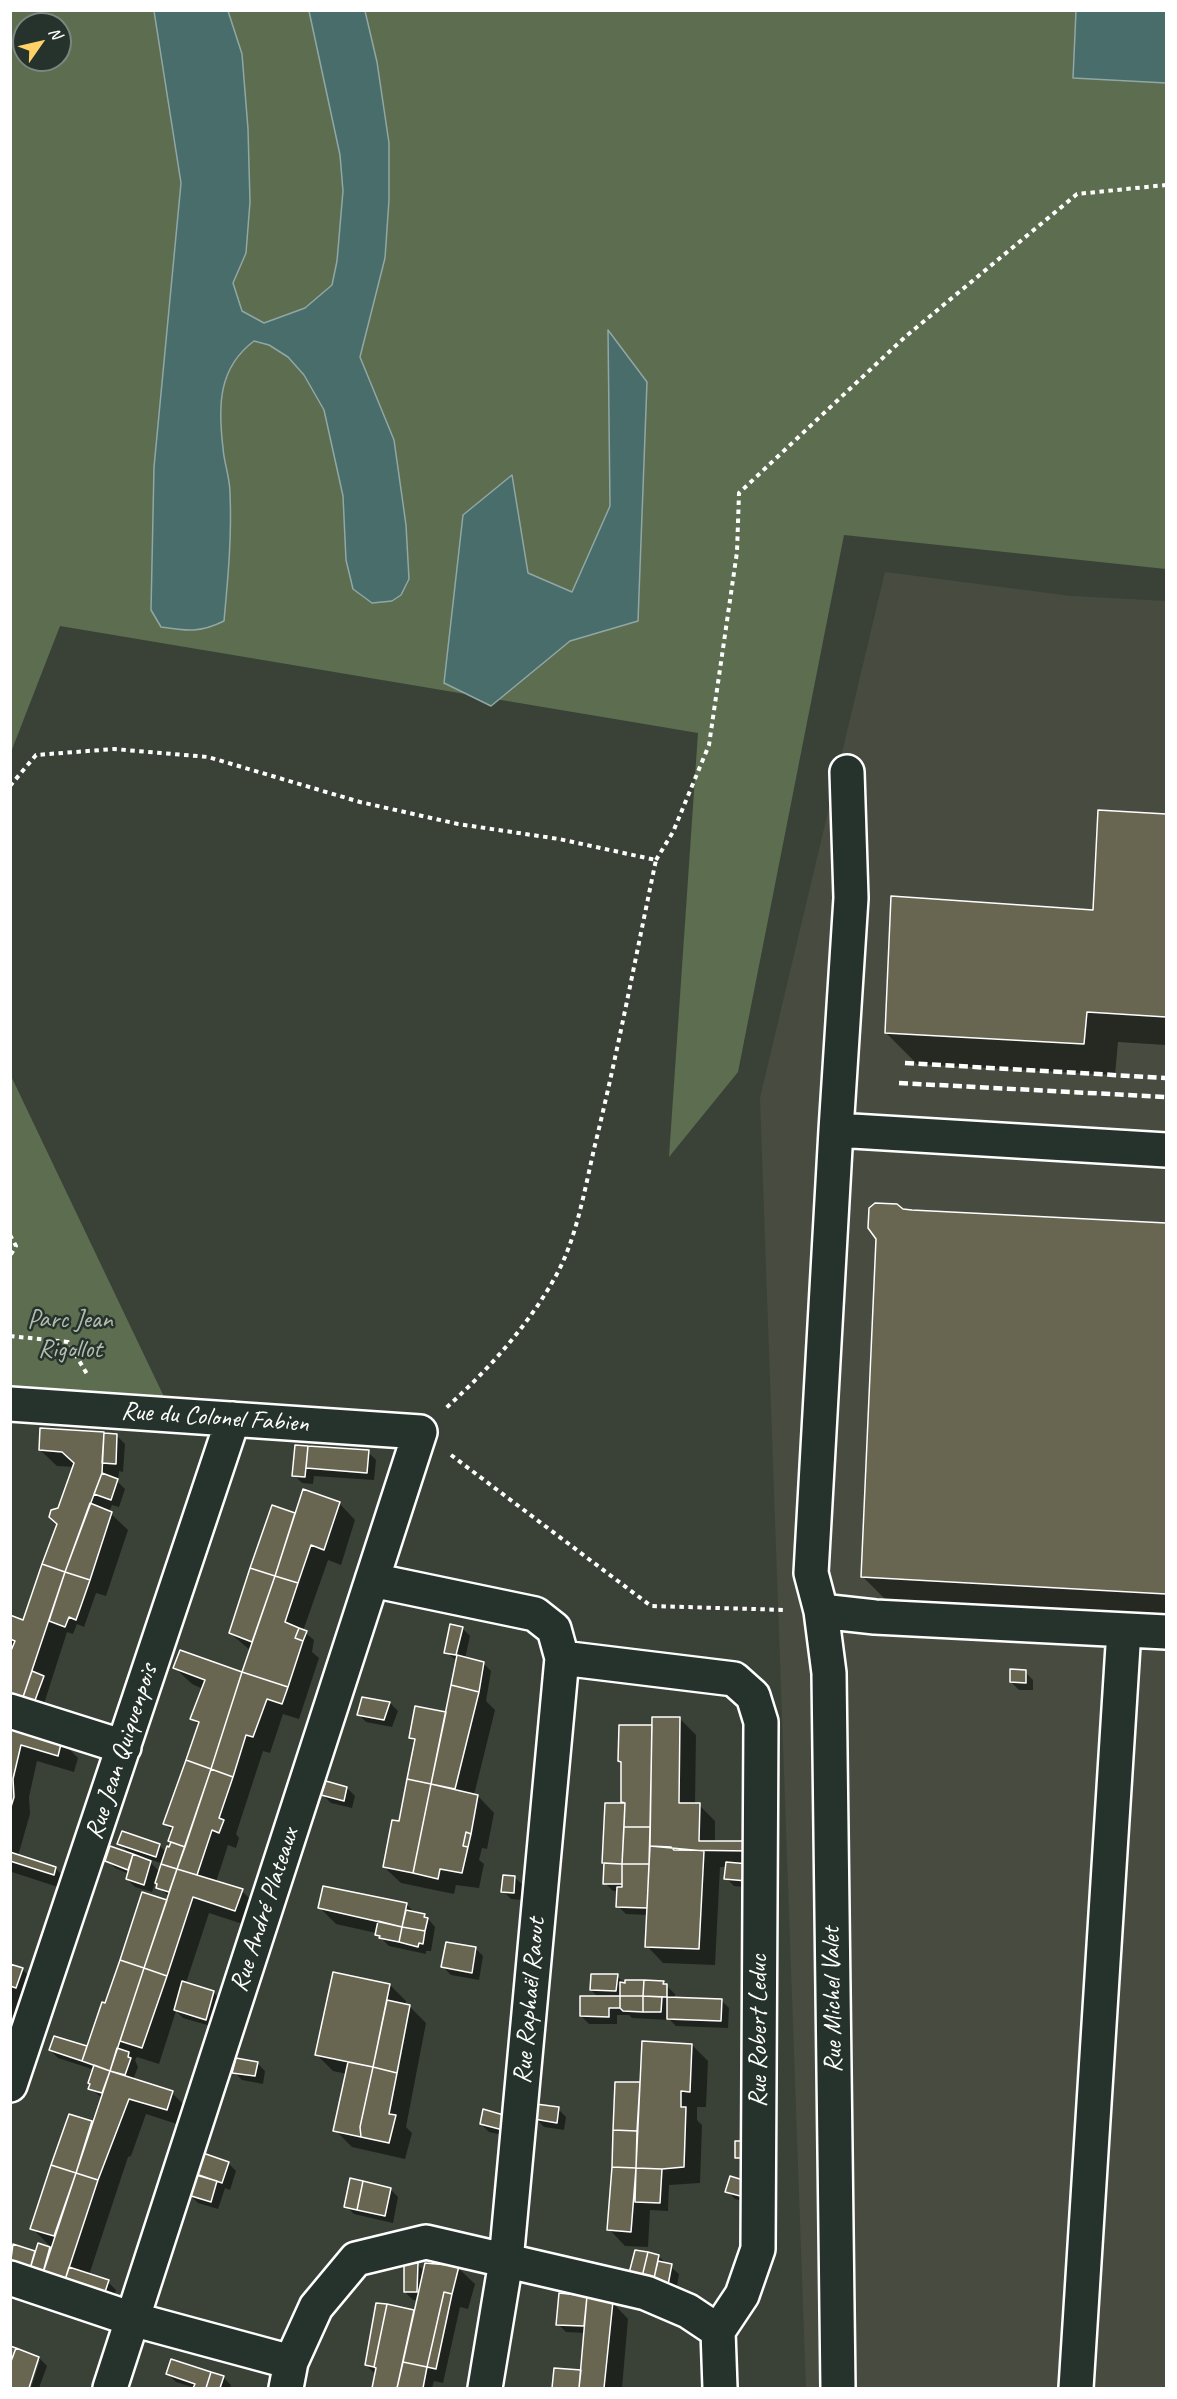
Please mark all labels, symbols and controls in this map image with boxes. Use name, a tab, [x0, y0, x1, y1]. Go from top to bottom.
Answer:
north arrow	[12, 12, 72, 72]
text: N	[44, 23, 66, 43]
park label: Parc Jean Rigollot	[27, 1304, 113, 1366]
street label: Rue du Colonel Fabien	[120, 1396, 310, 1440]
street label: Rue Jean Quiquenpois	[79, 1661, 165, 1843]
street label: Rue André Plateaux	[224, 1824, 306, 1996]
street label: Rue Raphaël Raout	[507, 1917, 553, 2085]
street label: Rue Michel Valet	[816, 1927, 850, 2073]
street label: Rue Robert Leduc	[743, 1955, 775, 2107]

